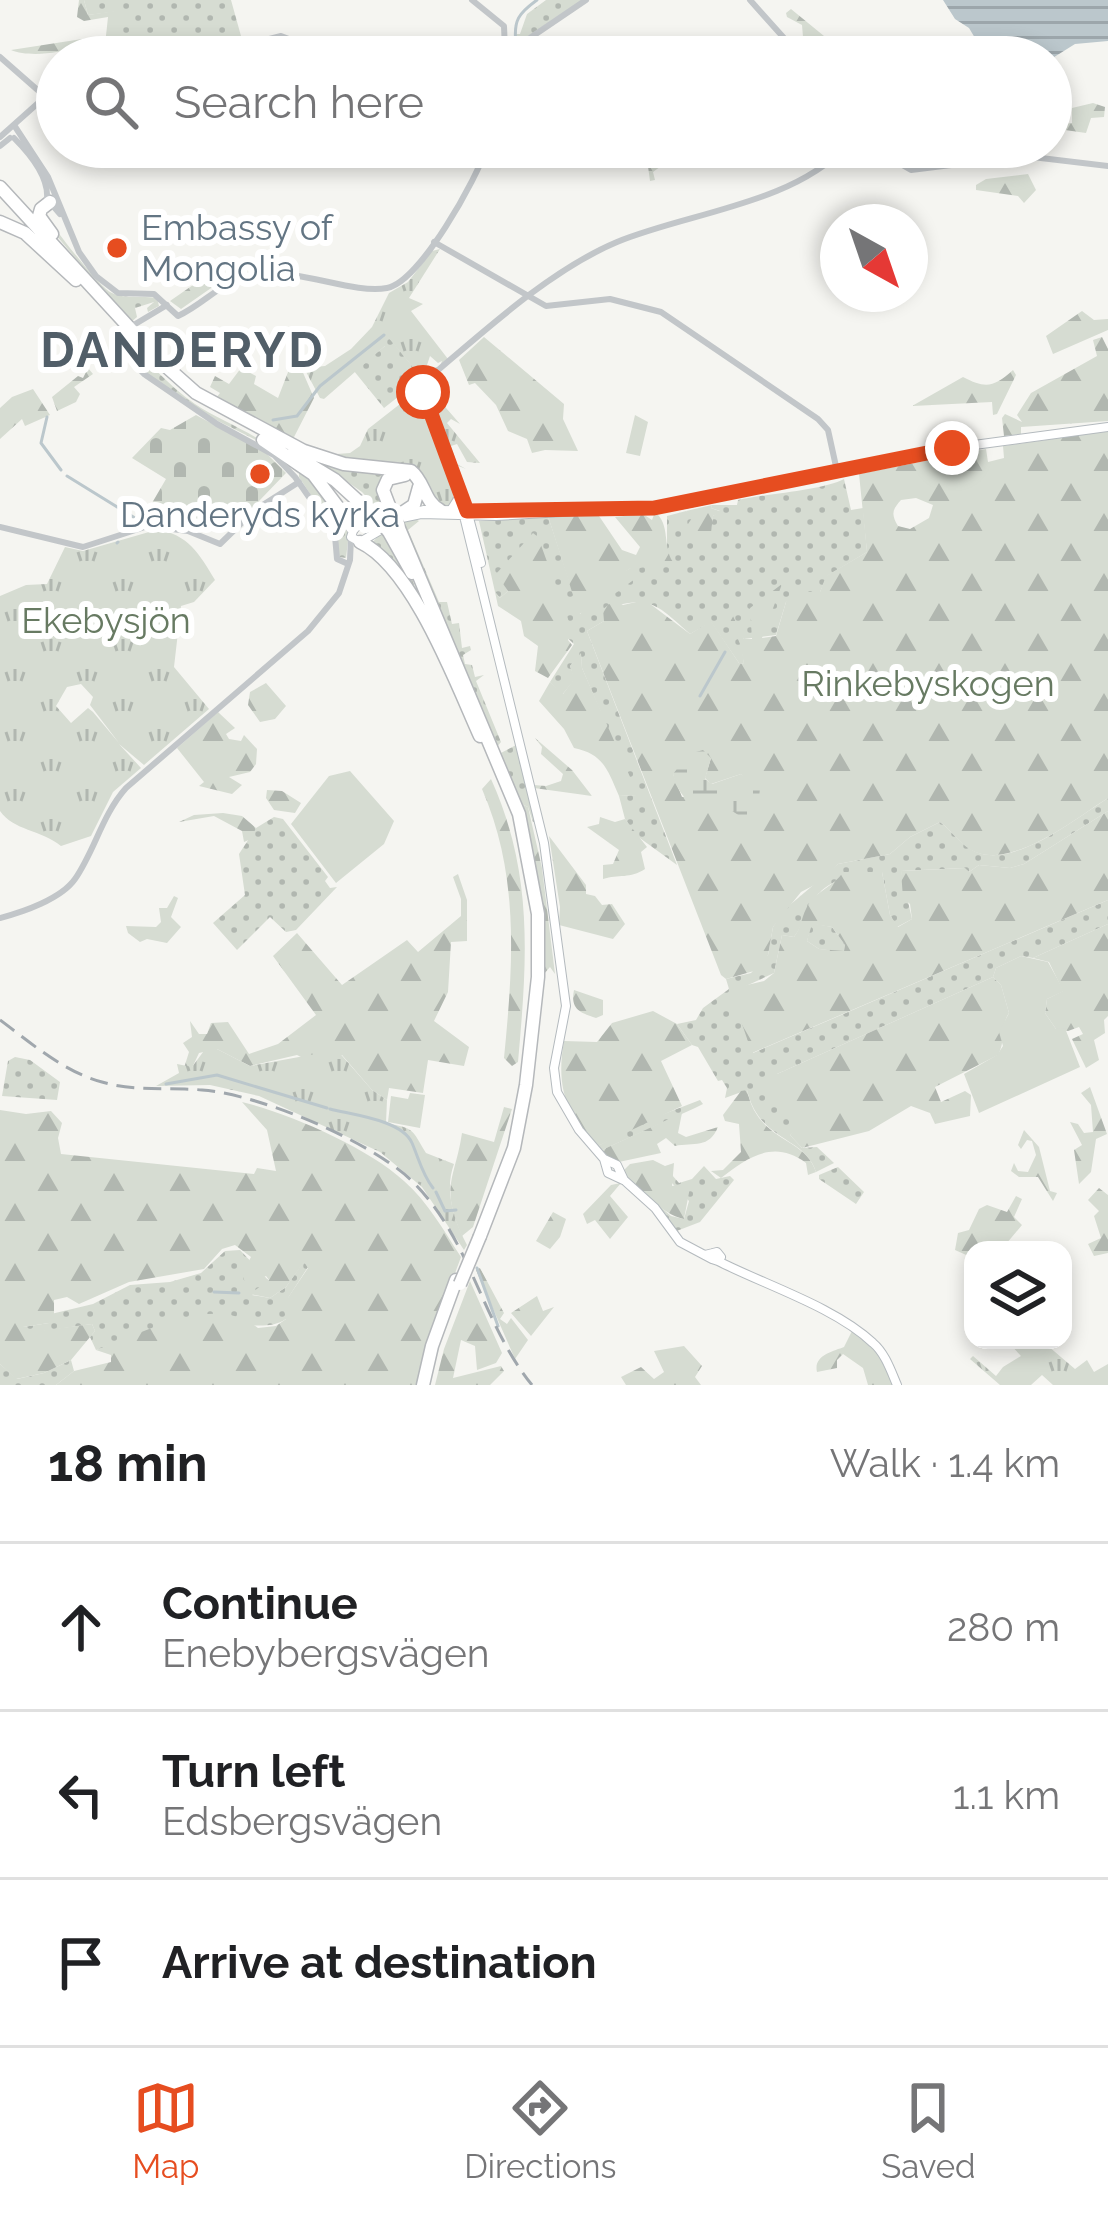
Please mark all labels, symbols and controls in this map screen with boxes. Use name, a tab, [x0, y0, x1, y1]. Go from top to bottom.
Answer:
search box	[36, 36, 1072, 168]
icon: search	[78, 69, 144, 135]
text: Search here	[174, 76, 424, 129]
north arrow	[820, 204, 928, 312]
place label: Embassy of Mongolia	[141, 206, 335, 289]
marker: Embassy of Mongolia	[104, 235, 130, 261]
district label: DANDERYD	[40, 322, 326, 378]
route start	[396, 365, 450, 419]
route end	[925, 421, 979, 475]
marker: Danderyds kyrka	[247, 461, 273, 487]
place label: Danderyds kyrka	[120, 493, 400, 535]
park label: Ekebysjön	[21, 599, 191, 641]
park label: Rinkebyskogen	[801, 662, 1055, 704]
map controls	[964, 1241, 1072, 1349]
button: layers	[964, 1241, 1072, 1349]
text: 18 min	[48, 1433, 208, 1493]
text: Walk · 1.4 km	[830, 1440, 1060, 1486]
text: Continue	[162, 1577, 358, 1630]
icon: ahead	[48, 1594, 114, 1660]
text: 280 m	[947, 1604, 1060, 1650]
text: Enebybergsvägen	[162, 1630, 490, 1676]
text: Turn left	[162, 1745, 345, 1798]
icon: left	[48, 1762, 114, 1828]
text: 1.1 km	[953, 1772, 1060, 1818]
text: Edsbergsvägen	[162, 1798, 442, 1844]
icon: arrive	[48, 1930, 114, 1996]
text: Arrive at destination	[162, 1936, 597, 1989]
tab: Map	[132, 2075, 199, 2186]
tab: Directions	[464, 2075, 617, 2186]
tab: Saved	[881, 2075, 976, 2186]

